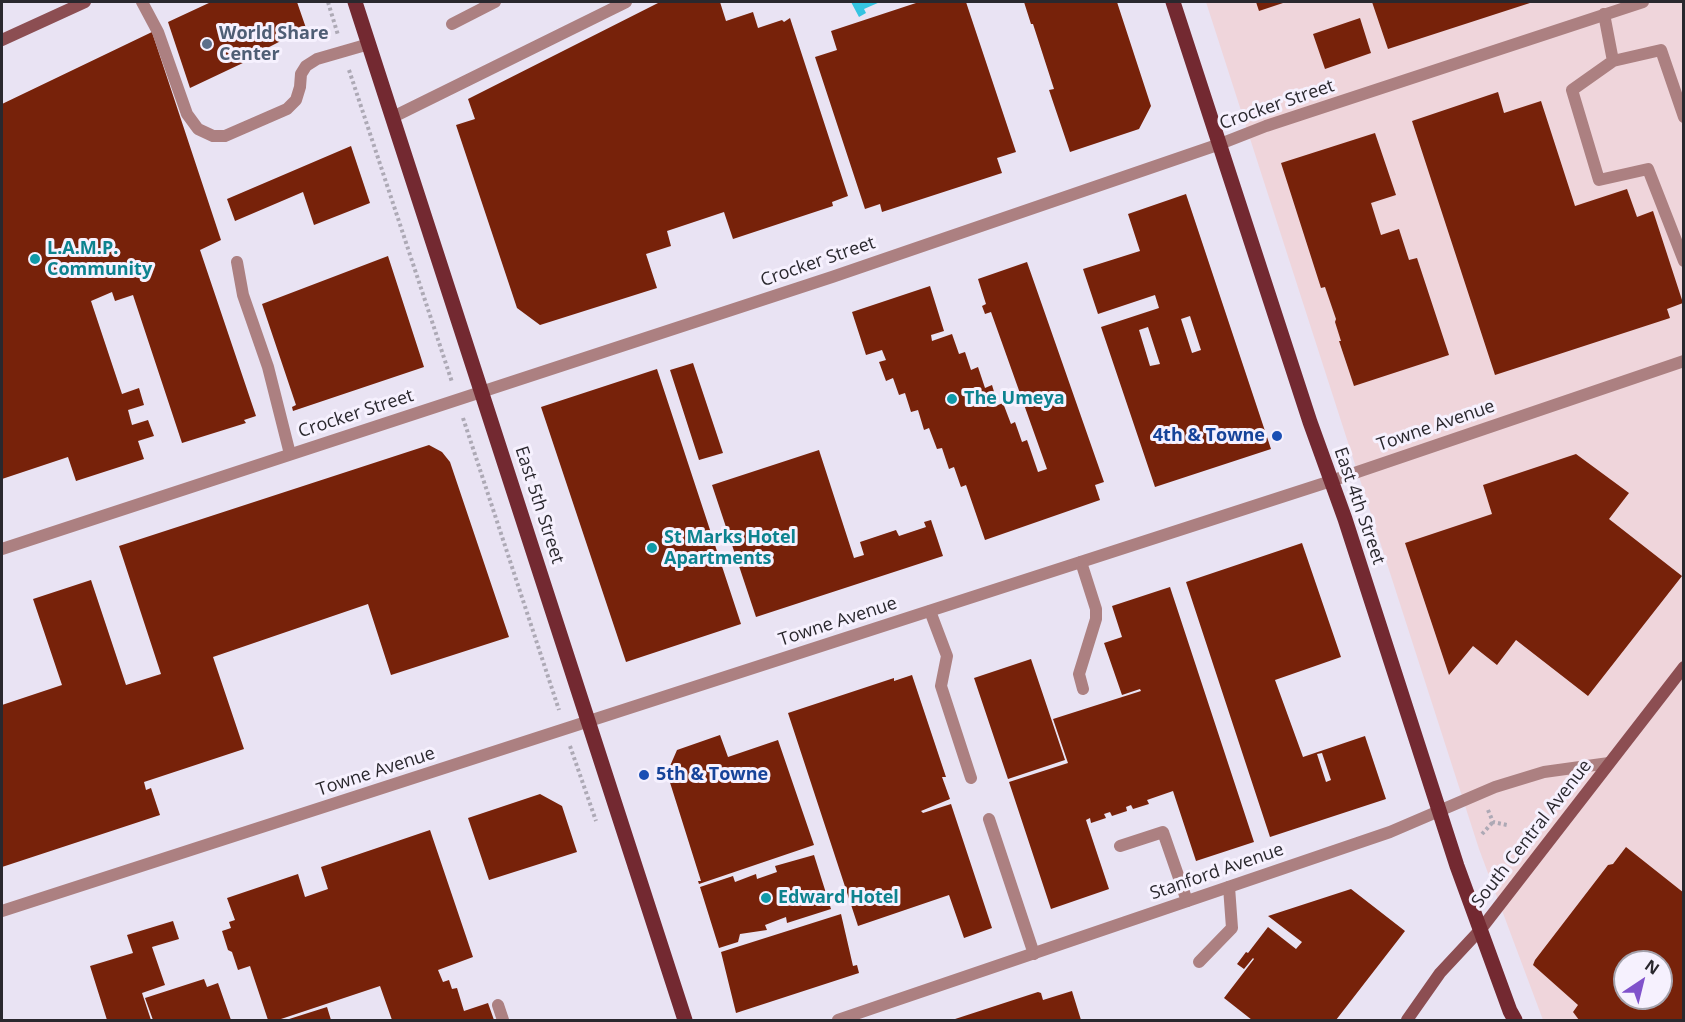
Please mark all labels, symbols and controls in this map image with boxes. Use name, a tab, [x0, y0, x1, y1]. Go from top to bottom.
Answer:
place label: World Share Center	[219, 23, 329, 66]
marker: World Share Center	[200, 37, 214, 51]
street label: Crocker Street	[1217, 75, 1337, 135]
street label: Crocker Street	[758, 232, 878, 292]
place label: L.A.M.P. Community	[47, 238, 152, 280]
marker: L.A.M.P. Community	[28, 252, 42, 266]
street label: Crocker Street	[296, 385, 416, 443]
place label: The Umeya	[964, 388, 1065, 410]
marker: The Umeya	[945, 392, 959, 406]
street label: Towne Avenue	[1374, 396, 1498, 456]
place label: 4th & Towne	[1153, 425, 1265, 447]
marker: 4th & Towne	[1270, 429, 1284, 443]
street label: East 5th Street	[510, 443, 568, 567]
street label: East 4th Street	[1329, 445, 1389, 567]
place label: St Marks Hotel Apartments	[664, 527, 796, 570]
marker: St Marks Hotel Apartments	[645, 541, 659, 555]
street label: Towne Avenue	[776, 593, 900, 651]
street label: Towne Avenue	[314, 743, 438, 801]
street label: South Central Avenue	[1467, 756, 1597, 912]
place label: 5th & Towne	[656, 764, 768, 786]
marker: 5th & Towne	[637, 768, 651, 782]
street label: Stanford Avenue	[1147, 839, 1287, 905]
place label: Edward Hotel	[778, 887, 899, 909]
marker: Edward Hotel	[759, 891, 773, 905]
north arrow	[1613, 950, 1673, 1010]
text: N	[1641, 954, 1664, 980]

